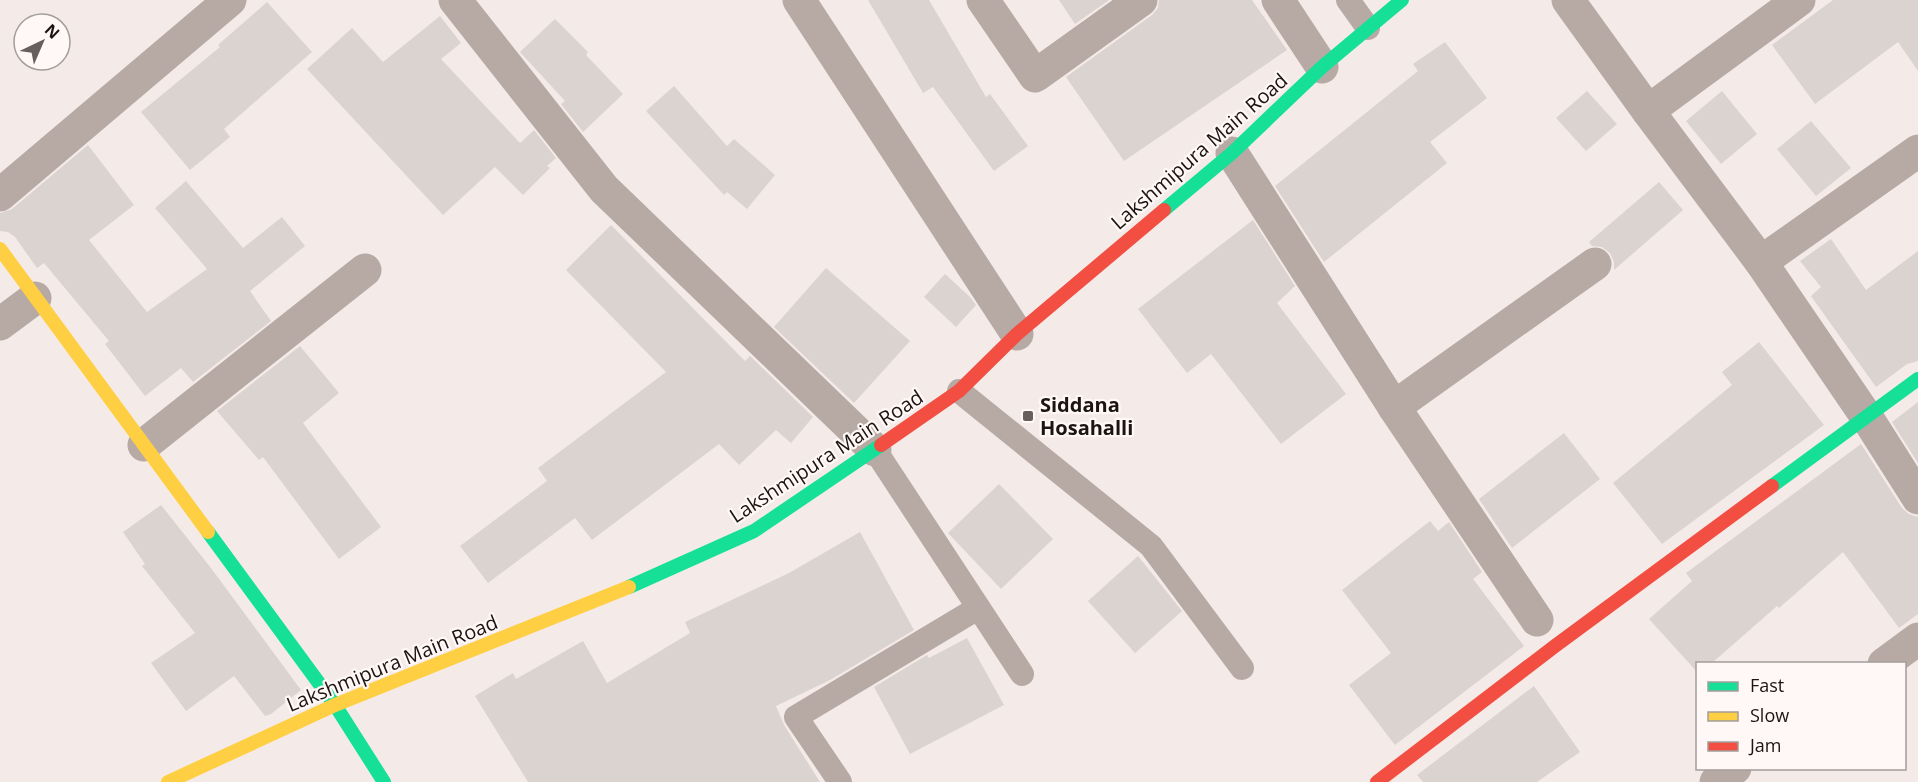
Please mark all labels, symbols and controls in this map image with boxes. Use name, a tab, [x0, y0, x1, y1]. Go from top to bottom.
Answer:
north arrow	[12, 12, 72, 72]
text: N	[40, 19, 65, 44]
street label: Lakshmipura Main Road	[1105, 67, 1293, 235]
street label: Lakshmipura Main Road	[724, 383, 928, 529]
place label: Siddana Hosahalli	[1040, 391, 1133, 441]
marker: Siddana Hosahalli	[1021, 409, 1035, 423]
street label: Lakshmipura Main Road	[282, 608, 502, 718]
legend	[1696, 662, 1906, 770]
text: Fast	[1750, 673, 1784, 697]
text: Slow	[1750, 703, 1789, 727]
text: Jam	[1748, 733, 1782, 757]

